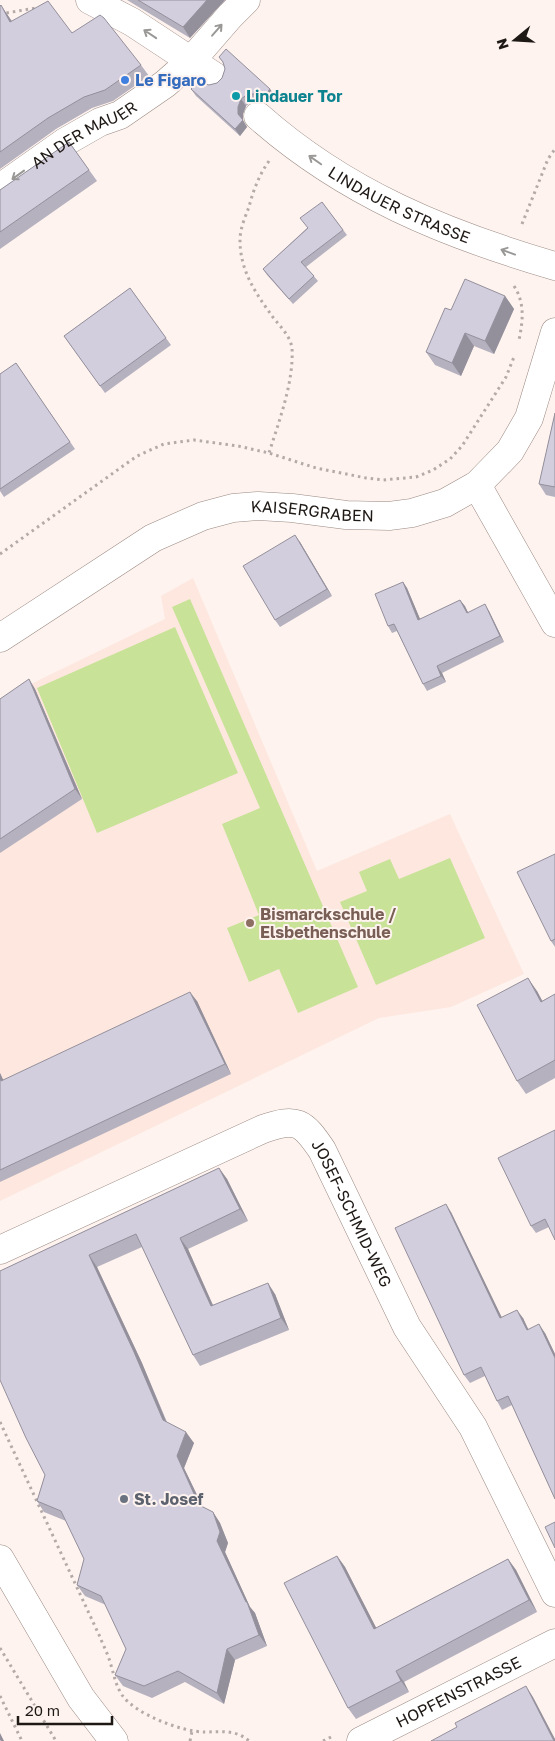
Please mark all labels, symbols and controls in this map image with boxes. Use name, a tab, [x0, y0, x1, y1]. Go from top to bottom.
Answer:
north arrow	[490, 15, 540, 65]
one-way arrow	[212, 24, 223, 37]
one-way arrow	[143, 29, 157, 39]
text: N	[492, 36, 512, 52]
place label: Le Figaro	[135, 70, 207, 90]
marker: Le Figaro	[119, 74, 131, 86]
place label: Lindauer Tor	[246, 86, 342, 106]
marker: Lindauer Tor	[230, 90, 242, 102]
street label: AN DER MAUER	[27, 96, 141, 173]
one-way arrow	[308, 155, 322, 165]
street label: LINDAUER STRASSE	[325, 162, 473, 247]
one-way arrow	[11, 170, 25, 180]
one-way arrow	[501, 247, 517, 256]
street label: KAISERGRABEN	[250, 496, 374, 526]
place label: Bismarckschule / Elsbethenschule	[260, 904, 396, 942]
marker: Bismarckschule / Elsbethenschule	[244, 917, 256, 929]
street label: JOSEF-SCHMID-WEG	[307, 1135, 396, 1291]
place label: St. Josef	[134, 1489, 204, 1509]
marker: St. Josef	[118, 1493, 130, 1505]
street label: HOPFENSTRASSE	[392, 1652, 524, 1732]
scale bar	[18, 1694, 111, 1726]
text: 20 m	[25, 1701, 60, 1719]

